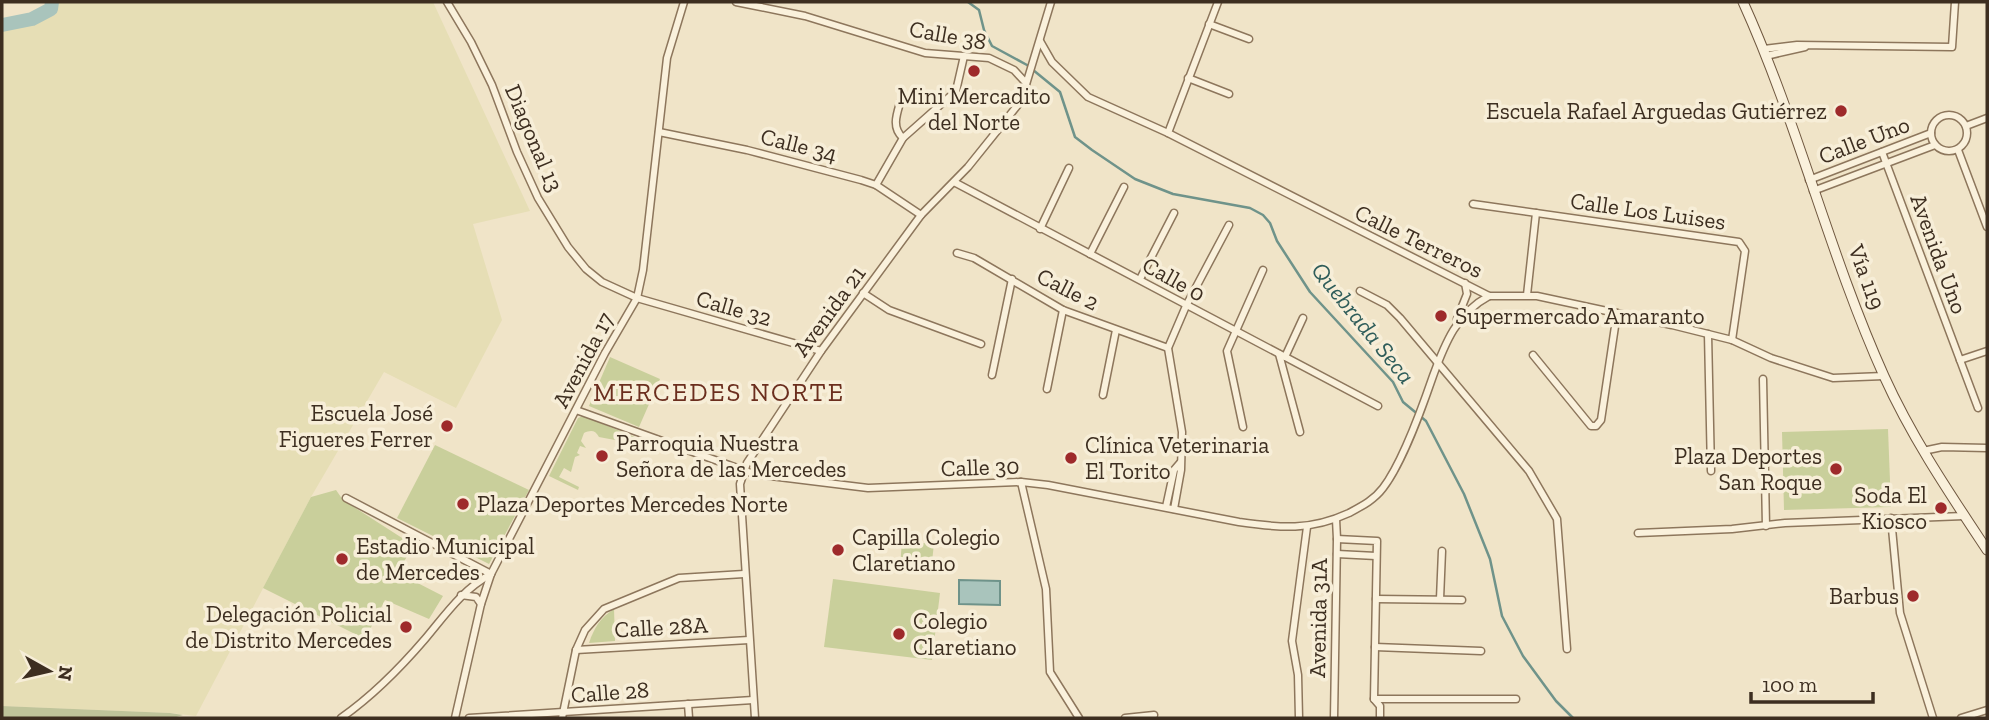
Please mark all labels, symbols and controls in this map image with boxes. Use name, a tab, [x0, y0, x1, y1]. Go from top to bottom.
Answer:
street label: Calle 38	[907, 14, 989, 56]
marker: Mini Mercadito del Norte	[966, 63, 982, 79]
street label: Diagonal 13	[499, 80, 569, 196]
place label: Mini Mercadito del Norte	[898, 82, 1050, 136]
place label: Escuela Rafael Arguedas Gutiérrez	[1486, 97, 1827, 125]
marker: Escuela Rafael Arguedas Gutiérrez	[1833, 103, 1849, 119]
street label: Calle Uno	[1815, 110, 1913, 170]
street label: Calle 34	[758, 122, 840, 168]
street label: Calle Los Luises	[1569, 186, 1727, 236]
street label: Avenida Uno	[1904, 190, 1974, 318]
street label: Calle Terreros	[1350, 198, 1488, 284]
street label: Vía 119	[1842, 240, 1892, 313]
street label: Calle 0	[1138, 250, 1210, 308]
water label: Quebrada Seca	[1306, 256, 1421, 389]
street label: Avenida 21	[787, 260, 871, 362]
street label: Calle 2	[1032, 262, 1104, 316]
street label: Calle 32	[693, 284, 775, 332]
place label: Supermercado Amaranto	[1455, 302, 1704, 330]
street label: Avenida 17	[546, 307, 620, 412]
marker: Supermercado Amaranto	[1433, 308, 1449, 324]
district label: MERCEDES NORTE	[593, 376, 845, 408]
place label: Escuela José Figueres Ferrer	[279, 399, 433, 453]
marker: Escuela José Figueres Ferrer	[439, 418, 455, 434]
place label: Parroquia Nuestra Señora de las Mercedes	[616, 429, 846, 483]
place label: Clínica Veterinaria El Torito	[1085, 431, 1269, 485]
place label: Plaza Deportes San Roque	[1674, 442, 1822, 496]
marker: Parroquia Nuestra Señora de las Mercedes	[594, 448, 610, 464]
marker: Clínica Veterinaria El Torito	[1063, 450, 1079, 466]
street label: Calle 30	[940, 452, 1020, 482]
marker: Plaza Deportes San Roque	[1828, 461, 1844, 477]
place label: Soda El Kiosco	[1854, 481, 1927, 535]
place label: Plaza Deportes Mercedes Norte	[477, 490, 788, 518]
marker: Plaza Deportes Mercedes Norte	[455, 496, 471, 512]
marker: Soda El Kiosco	[1933, 500, 1949, 516]
place label: Capilla Colegio Claretiano	[852, 523, 1000, 577]
place label: Estadio Municipal de Mercedes	[356, 532, 535, 586]
marker: Capilla Colegio Claretiano	[830, 542, 846, 558]
marker: Estadio Municipal de Mercedes	[334, 551, 350, 567]
street label: Avenida 31A	[1303, 557, 1333, 678]
place label: Barbus	[1829, 582, 1899, 610]
marker: Barbus	[1905, 588, 1921, 604]
place label: Delegación Policial de Distrito Mercedes	[185, 600, 392, 654]
place label: Colegio Claretiano	[913, 607, 1017, 661]
street label: Calle 28A	[614, 611, 709, 643]
marker: Delegación Policial de Distrito Mercedes	[398, 619, 414, 635]
marker: Colegio Claretiano	[891, 626, 907, 642]
north arrow	[14, 636, 84, 706]
scale bar	[1751, 660, 1874, 704]
text: N	[53, 665, 78, 682]
text: 100 m	[1762, 672, 1817, 697]
street label: Calle 28	[570, 675, 650, 709]

